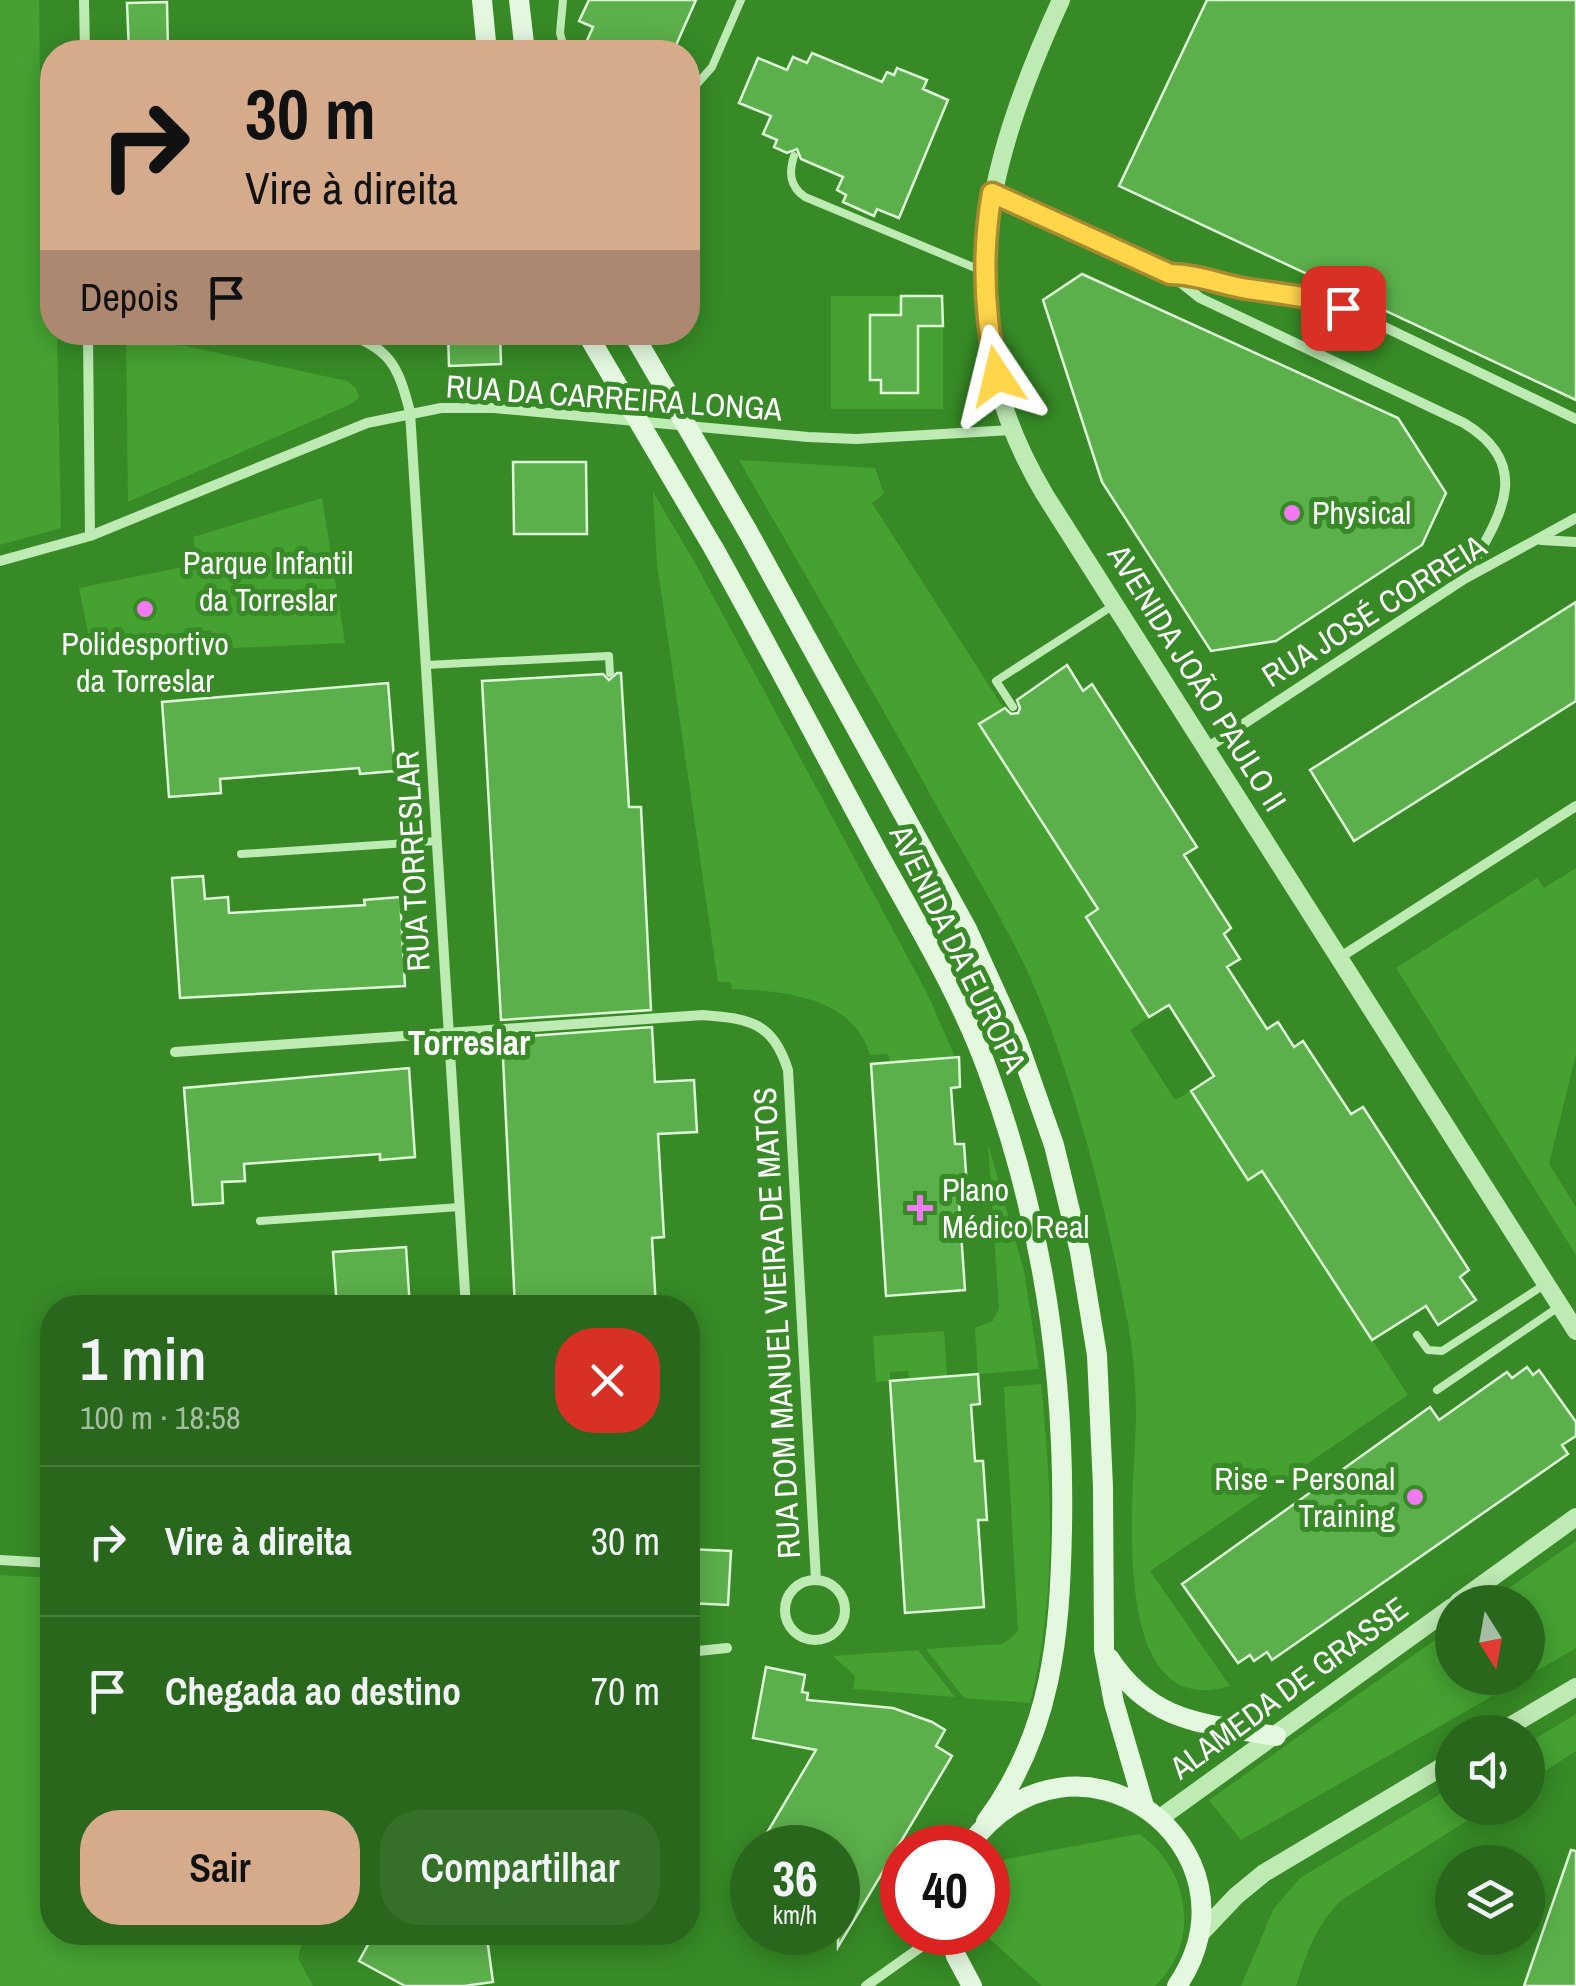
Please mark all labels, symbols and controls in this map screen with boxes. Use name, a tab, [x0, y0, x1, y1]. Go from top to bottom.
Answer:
text: 30 m	[245, 67, 376, 161]
icon: right	[80, 80, 210, 210]
text: Vire à direita	[245, 157, 458, 218]
pin	[1301, 266, 1386, 351]
icon: arrive	[199, 270, 254, 325]
text: Depois	[80, 272, 179, 323]
icon: arrive	[1316, 281, 1371, 336]
position arrow	[945, 324, 1049, 428]
street label: RUA DA CARREIRA LONGA	[445, 364, 784, 431]
place label: Physical	[1312, 491, 1411, 534]
marker: Physical	[1281, 502, 1303, 524]
street label: RUA JOSÉ CORREIA	[1254, 524, 1494, 697]
street label: AVENIDA JOÃO PAULO II	[1097, 535, 1297, 819]
park label: Parque Infantil da Torreslar	[183, 541, 353, 621]
marker: Polidesportivo da Torreslar	[134, 598, 156, 620]
place label: Polidesportivo da Torreslar	[61, 622, 229, 702]
street label: RUA TORRESLAR	[385, 750, 440, 972]
street label: AVENIDA DA EUROPA	[879, 817, 1037, 1080]
district label: Torreslar	[408, 1019, 531, 1066]
street label: RUA DOM MANUEL VIEIRA DE MATOS	[743, 1086, 810, 1560]
place label: Plano Médico Real	[942, 1168, 1089, 1248]
marker: Plano Médico Real	[907, 1195, 933, 1221]
text: 1 min	[80, 1318, 207, 1399]
button: close	[555, 1328, 660, 1433]
text: 100 m · 18:58	[80, 1396, 240, 1439]
place label: Rise - Personal Training	[1214, 1457, 1395, 1537]
marker: Rise - Personal Training	[1404, 1486, 1426, 1508]
icon: right	[80, 1514, 135, 1569]
text: Vire à direita	[165, 1516, 352, 1567]
text: 30 m	[591, 1516, 660, 1567]
north arrow	[1435, 1585, 1545, 1695]
map controls	[1435, 1585, 1545, 1955]
street label: ALAMEDA DE GRASSE	[1160, 1587, 1416, 1789]
icon: arrive	[80, 1664, 135, 1719]
text: Chegada ao destino	[165, 1666, 461, 1717]
text: 70 m	[591, 1666, 660, 1717]
button: sound	[1435, 1715, 1545, 1825]
button: Sair	[80, 1810, 360, 1925]
button: Compartilhar	[380, 1810, 660, 1925]
speed limit sign: 40	[880, 1825, 1010, 1955]
text: 36	[772, 1844, 818, 1912]
button: layers	[1435, 1845, 1545, 1955]
text: km/h	[773, 1898, 817, 1932]

